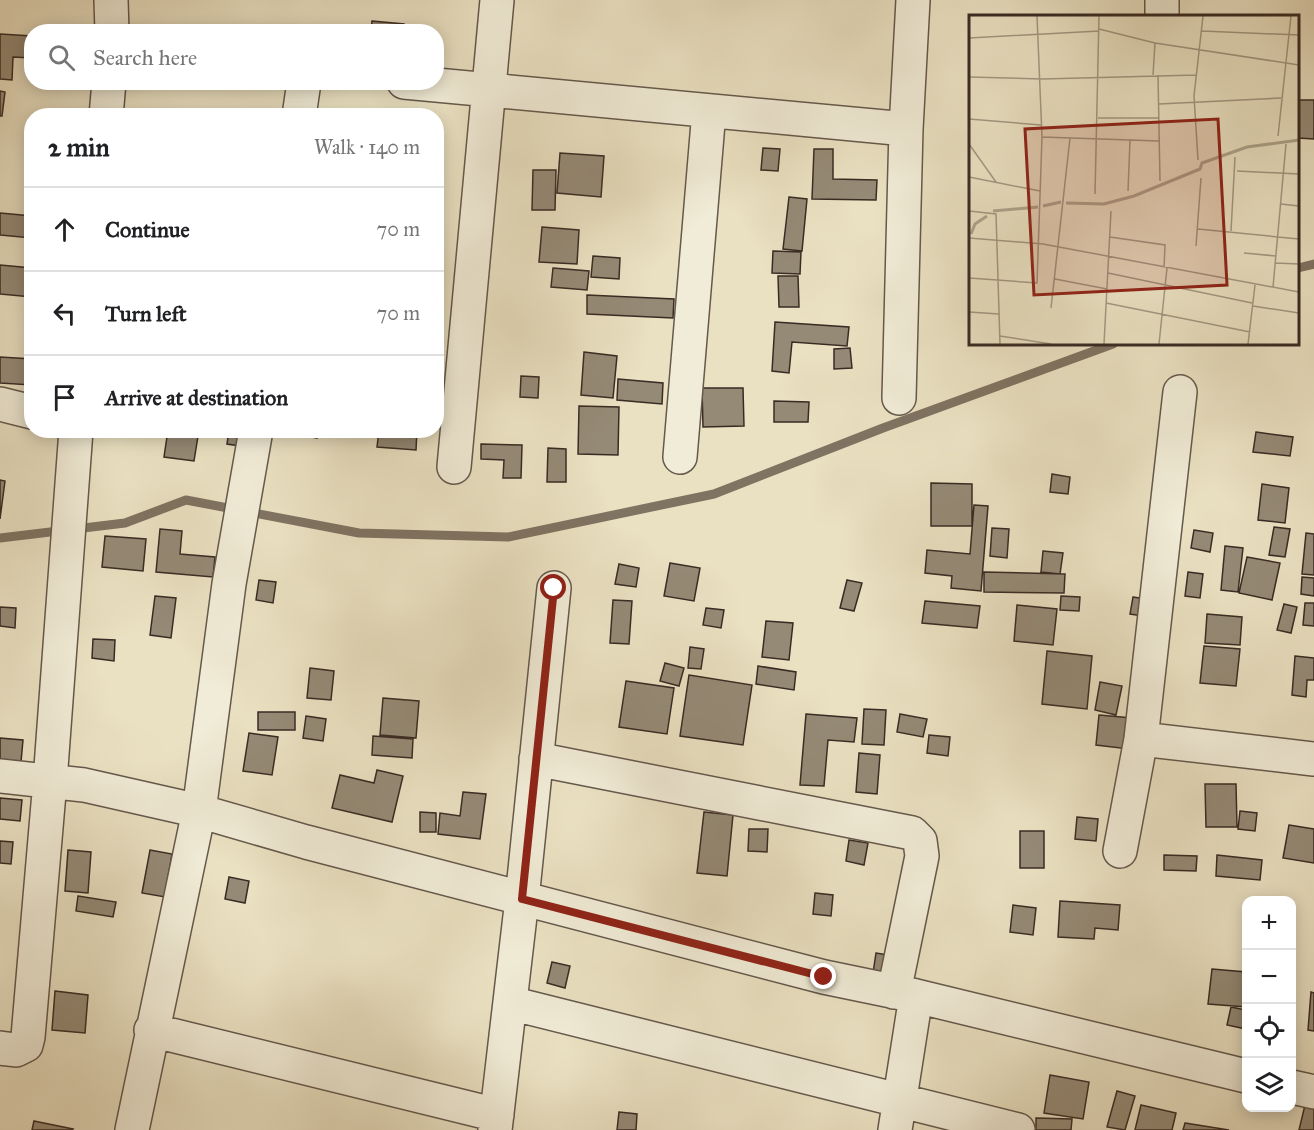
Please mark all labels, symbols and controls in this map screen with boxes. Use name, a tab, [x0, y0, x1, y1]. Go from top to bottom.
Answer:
inset map	[969, 15, 1299, 345]
search box	[24, 24, 444, 90]
icon: search	[45, 41, 78, 74]
text: Search here	[93, 44, 197, 71]
text: 2 min	[48, 131, 109, 163]
text: Walk · 140 m	[314, 135, 420, 159]
icon: ahead	[48, 213, 81, 246]
text: Continue	[105, 216, 190, 243]
text: 70 m	[377, 217, 420, 241]
icon: left	[48, 297, 81, 330]
text: Turn left	[105, 300, 187, 327]
text: 70 m	[377, 301, 420, 325]
icon: arrive	[48, 381, 81, 414]
text: Arrive at destination	[105, 384, 288, 411]
route start	[540, 574, 566, 600]
map controls	[1242, 896, 1296, 1112]
button: +	[1242, 896, 1296, 950]
button: −	[1242, 950, 1296, 1004]
route end	[810, 963, 836, 989]
button: locate	[1242, 1004, 1296, 1058]
button: layers	[1242, 1058, 1296, 1112]

